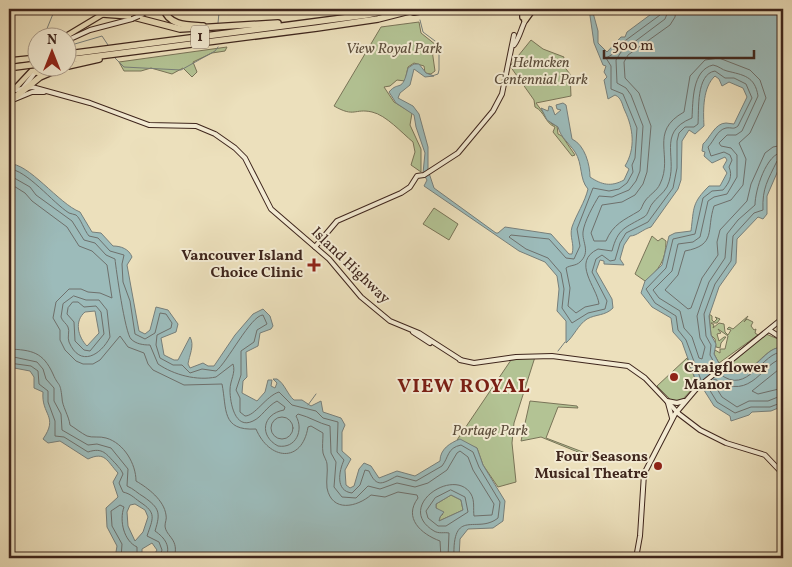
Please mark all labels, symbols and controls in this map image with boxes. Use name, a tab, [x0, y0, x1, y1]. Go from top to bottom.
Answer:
road number: 1	[191, 26, 209, 48]
north arrow	[28, 28, 78, 78]
scale bar	[604, 28, 754, 60]
text: N	[47, 31, 57, 50]
text: 500 m	[612, 36, 654, 57]
park label: View Royal Park	[346, 39, 442, 60]
park label: Helmcken Centennial Park	[494, 53, 588, 91]
street label: Island Highway	[306, 223, 394, 309]
place label: Vancouver Island Choice Clinic	[181, 246, 303, 284]
marker: Vancouver Island Choice Clinic	[307, 258, 321, 272]
place label: Craigflower Manor	[684, 358, 768, 396]
marker: Craigflower Manor	[668, 371, 680, 383]
district label: VIEW ROYAL	[397, 373, 531, 401]
park label: Portage Park	[452, 421, 528, 442]
place label: Four Seasons Musical Theatre	[535, 447, 648, 485]
marker: Four Seasons Musical Theatre	[652, 460, 664, 472]

